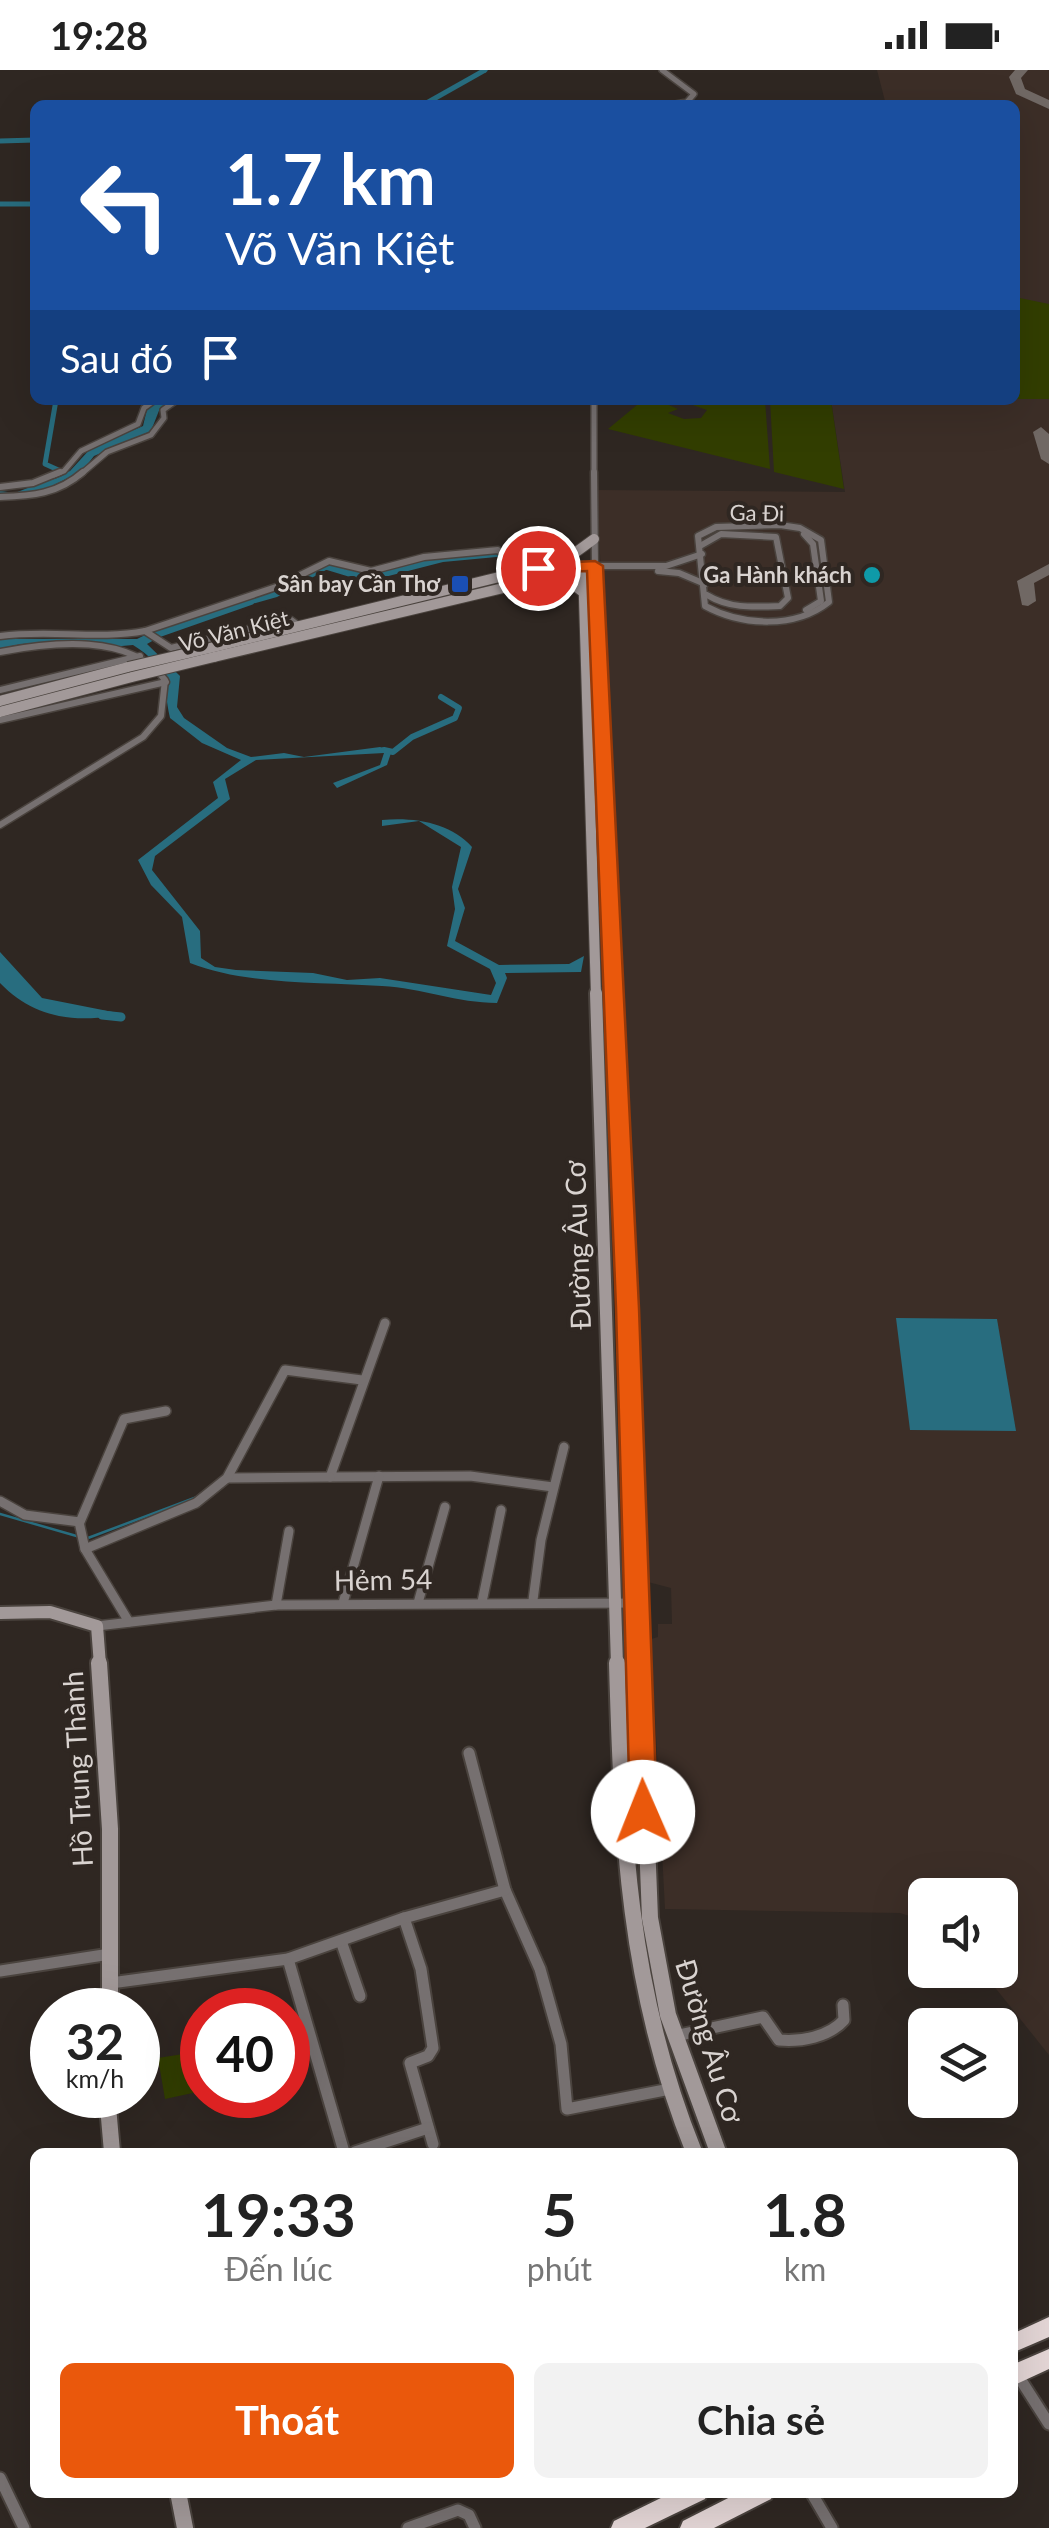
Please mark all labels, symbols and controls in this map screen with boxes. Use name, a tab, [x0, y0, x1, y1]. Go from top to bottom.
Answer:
text: 19:28	[50, 12, 148, 58]
text: 1.7 km	[225, 136, 436, 220]
icon: left	[60, 140, 190, 270]
text: Võ Văn Kiệt	[225, 221, 454, 275]
icon: arrive	[193, 330, 248, 385]
text: Sau đó	[60, 335, 173, 381]
street label: Ga Đi	[730, 499, 785, 526]
pin	[496, 526, 581, 611]
icon: arrive	[511, 541, 566, 596]
place label: Ga Hành khách	[703, 561, 852, 588]
marker: Ga Hành khách	[861, 564, 883, 586]
place label: Sân bay Cần Thơ	[277, 570, 441, 597]
marker: Sân bay Cần Thơ	[449, 573, 471, 595]
street label: Võ Văn Kiệt	[176, 604, 292, 657]
street label: Đường Âu Cơ	[557, 1159, 597, 1330]
street label: Hẻm 54	[333, 1561, 432, 1597]
street label: Hồ Trung Thành	[55, 1670, 99, 1868]
position arrow	[591, 1760, 695, 1864]
map controls	[908, 1878, 1018, 2118]
button: sound	[908, 1878, 1018, 1988]
street label: Đường Âu Cơ	[669, 1955, 751, 2127]
speed limit sign: 40	[180, 1988, 310, 2118]
button: layers	[908, 2008, 1018, 2118]
text: 32	[66, 2011, 124, 2071]
text: km/h	[66, 2063, 124, 2093]
text: 19:33	[201, 2178, 356, 2250]
text: 5	[542, 2178, 577, 2250]
text: 1.8	[763, 2178, 847, 2250]
text: Đến lúc	[224, 2249, 332, 2288]
text: phút	[527, 2249, 592, 2288]
text: km	[784, 2249, 826, 2288]
button: Thoát	[60, 2363, 514, 2478]
button: Chia sẻ	[534, 2363, 988, 2478]

